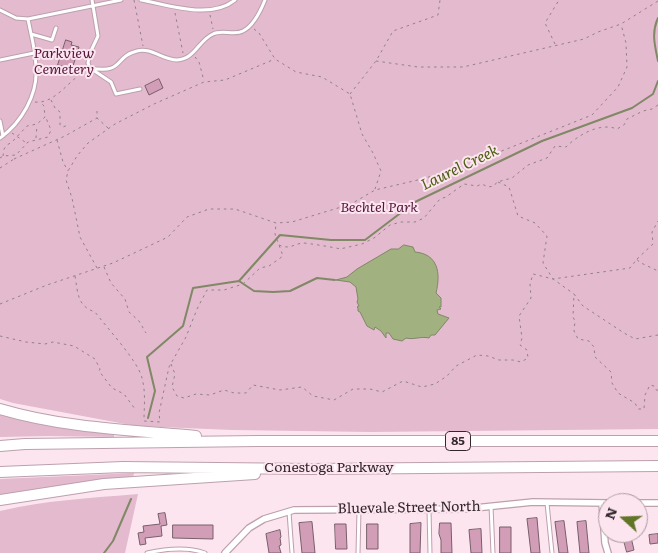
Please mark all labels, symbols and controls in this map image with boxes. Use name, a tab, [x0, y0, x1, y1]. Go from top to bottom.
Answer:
park label: Parkview Cemetery	[33, 46, 95, 78]
water label: Laurel Creek	[418, 141, 502, 195]
park label: Bechtel Park	[340, 200, 418, 216]
road number: 85	[446, 432, 470, 451]
street label: Conestoga Parkway	[264, 460, 394, 476]
north arrow	[598, 493, 648, 543]
street label: Bluevale Street North	[337, 498, 481, 518]
text: N	[598, 504, 621, 522]

